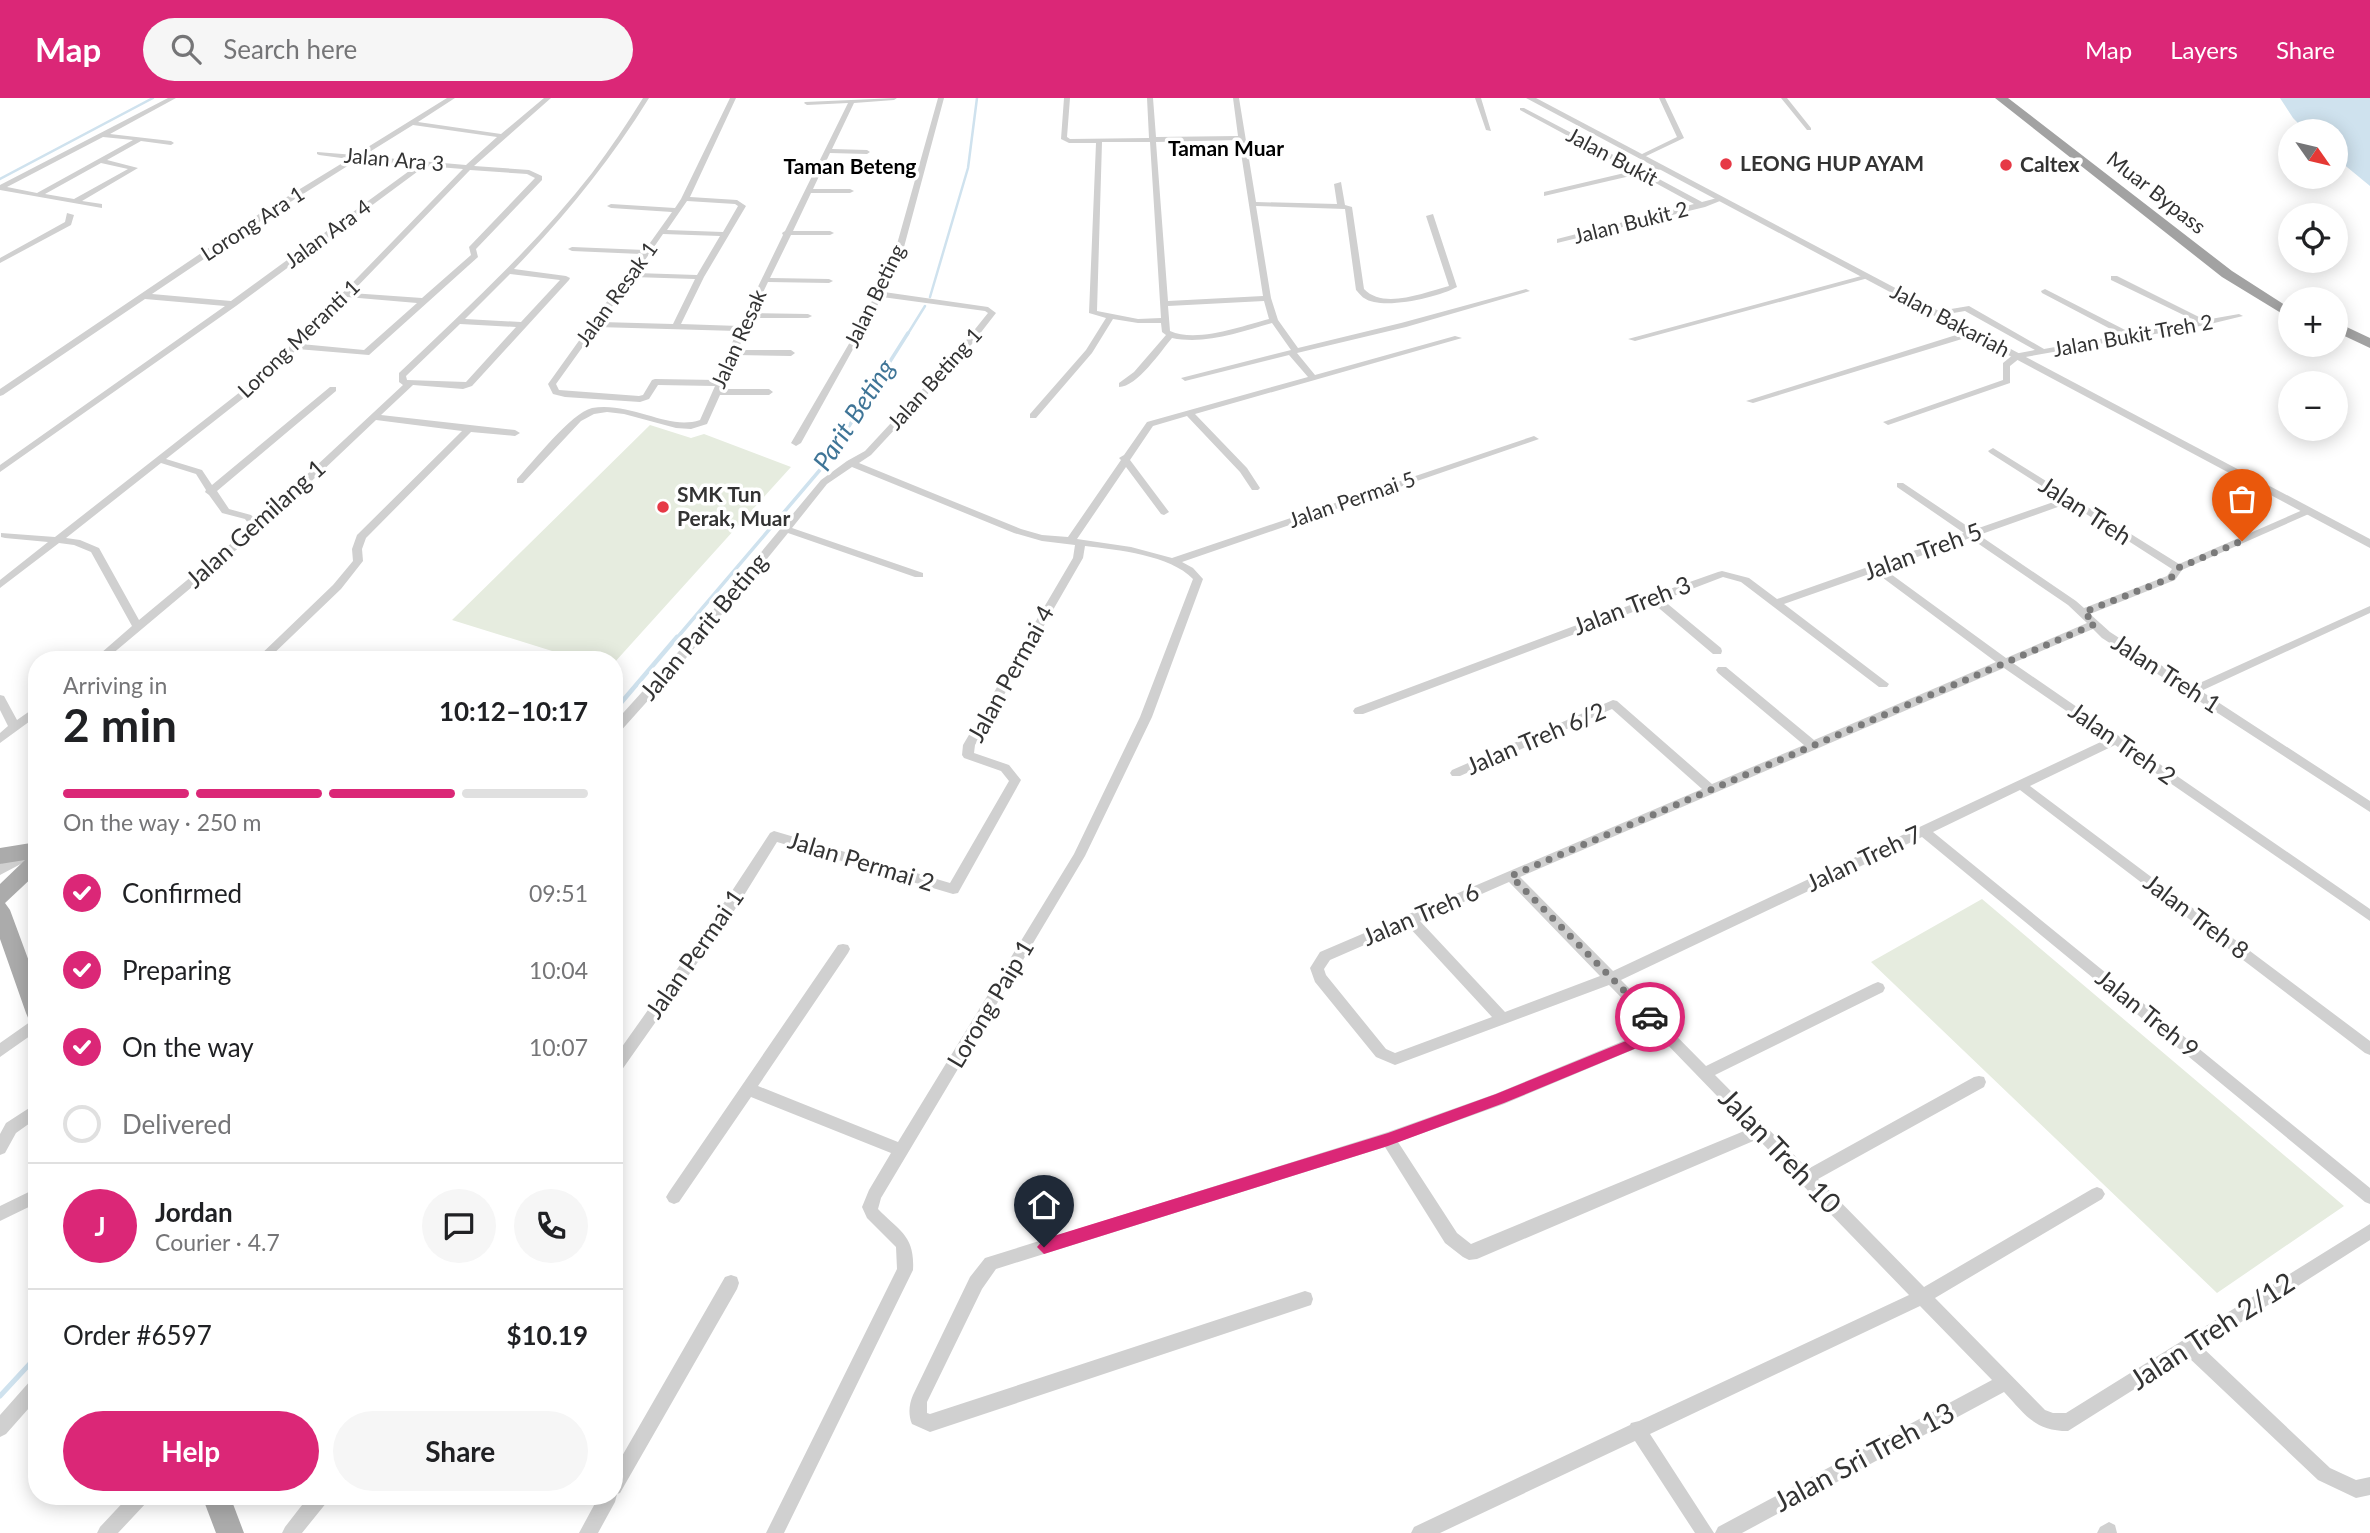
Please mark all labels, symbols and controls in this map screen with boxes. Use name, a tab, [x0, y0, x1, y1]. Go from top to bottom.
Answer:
search box	[143, 18, 633, 81]
text: Map	[35, 29, 101, 69]
icon: search	[167, 30, 205, 68]
text: Search here	[223, 33, 357, 65]
text: Map	[2085, 35, 2132, 64]
text: Layers	[2170, 35, 2238, 64]
text: Share	[2276, 35, 2335, 64]
north arrow	[2278, 119, 2348, 189]
map controls	[2278, 119, 2348, 441]
street label: Jalan Bukit	[1563, 121, 1663, 190]
district label: Taman Muar	[1168, 135, 1284, 160]
street label: Jalan Ara 3	[343, 142, 445, 175]
street label: Muar Bypass	[2103, 145, 2211, 238]
place label: LEONG HUP AYAM	[1740, 150, 1924, 175]
place label: Caltex	[2020, 151, 2080, 176]
district label: Taman Beteng	[784, 153, 916, 178]
marker: LEONG HUP AYAM	[1718, 156, 1734, 172]
marker: Caltex	[1998, 157, 2014, 173]
street label: Lorong Ara 1	[196, 180, 308, 265]
street label: Jalan Ara 4	[279, 193, 375, 272]
street label: Jalan Bukit 2	[1571, 195, 1691, 248]
button: locate	[2278, 203, 2348, 273]
street label: Jalan Resak 1	[570, 236, 662, 350]
street label: Jalan Beting	[838, 240, 909, 351]
street label: Lorong Meranti 1	[232, 274, 364, 402]
street label: Jalan Bakariah	[1887, 278, 2014, 362]
street label: Jalan Resak	[705, 285, 771, 391]
button: +	[2278, 287, 2348, 357]
street label: Jalan Bukit Treh 2	[2051, 308, 2215, 361]
street label: Jalan Beting 1	[881, 322, 986, 434]
water label: Parit Beting	[805, 352, 901, 476]
button: −	[2278, 371, 2348, 441]
street label: Jalan Gemilang 1	[179, 453, 331, 593]
street label: Jalan Permai 5	[1285, 465, 1418, 532]
street label: Jalan Treh	[2034, 469, 2137, 550]
pin	[2212, 469, 2272, 541]
icon: bag	[2223, 480, 2261, 518]
place label: SMK Tun Perak, Muar	[677, 481, 790, 530]
marker: SMK Tun Perak, Muar	[655, 499, 671, 515]
street label: Jalan Treh 5	[1859, 516, 1986, 585]
street label: Jalan Parit Beting	[633, 547, 773, 705]
street label: Jalan Treh 3	[1568, 569, 1694, 640]
street label: Jalan Permai 4	[960, 600, 1059, 747]
street label: Jalan Treh 1	[2107, 627, 2227, 719]
text: Arriving in	[63, 671, 167, 699]
text: 10:12–10:17	[439, 695, 588, 727]
street label: Jalan Treh 6/2	[1461, 695, 1610, 780]
street label: Jalan Treh 2	[2064, 695, 2182, 790]
text: 2 min	[63, 697, 177, 752]
text: On the way · 250 m	[63, 808, 262, 836]
street label: Jalan Treh 7	[1801, 818, 1926, 897]
street label: Jalan Permai 2	[785, 825, 938, 897]
street label: Jalan Treh 8	[2139, 867, 2255, 965]
icon: check	[63, 874, 101, 912]
street label: Jalan Treh 6	[1358, 876, 1483, 951]
text: Confirmed	[122, 877, 242, 909]
text: 09:51	[529, 879, 588, 907]
street label: Jalan Permai 1	[638, 883, 749, 1023]
street label: Lorong Paip 1	[940, 934, 1039, 1072]
icon: check	[63, 951, 101, 989]
text: Preparing	[122, 954, 231, 986]
text: 10:04	[529, 956, 588, 984]
street label: Jalan Treh 9	[2091, 963, 2205, 1063]
courier	[1615, 982, 1685, 1052]
icon: car	[1631, 998, 1669, 1036]
icon: check	[63, 1028, 101, 1066]
text: On the way	[122, 1031, 254, 1063]
text: 10:07	[529, 1033, 588, 1061]
street label: Jalan Treh 10	[1713, 1081, 1849, 1220]
text: Delivered	[122, 1108, 232, 1140]
pin	[1014, 1175, 1074, 1247]
icon: home	[1025, 1186, 1063, 1224]
button: chat	[422, 1189, 496, 1263]
button: phone	[514, 1189, 588, 1263]
text: Jordan	[155, 1196, 233, 1228]
text: J	[94, 1210, 106, 1242]
text: Courier · 4.7	[155, 1228, 280, 1256]
street label: Jalan Treh 2/12	[2123, 1264, 2300, 1396]
text: Order #6597	[63, 1319, 212, 1351]
text: $10.19	[506, 1319, 588, 1351]
street label: Jalan Sri Treh 13	[1767, 1394, 1960, 1518]
button: Help	[63, 1411, 319, 1491]
button: Share	[333, 1411, 588, 1491]

